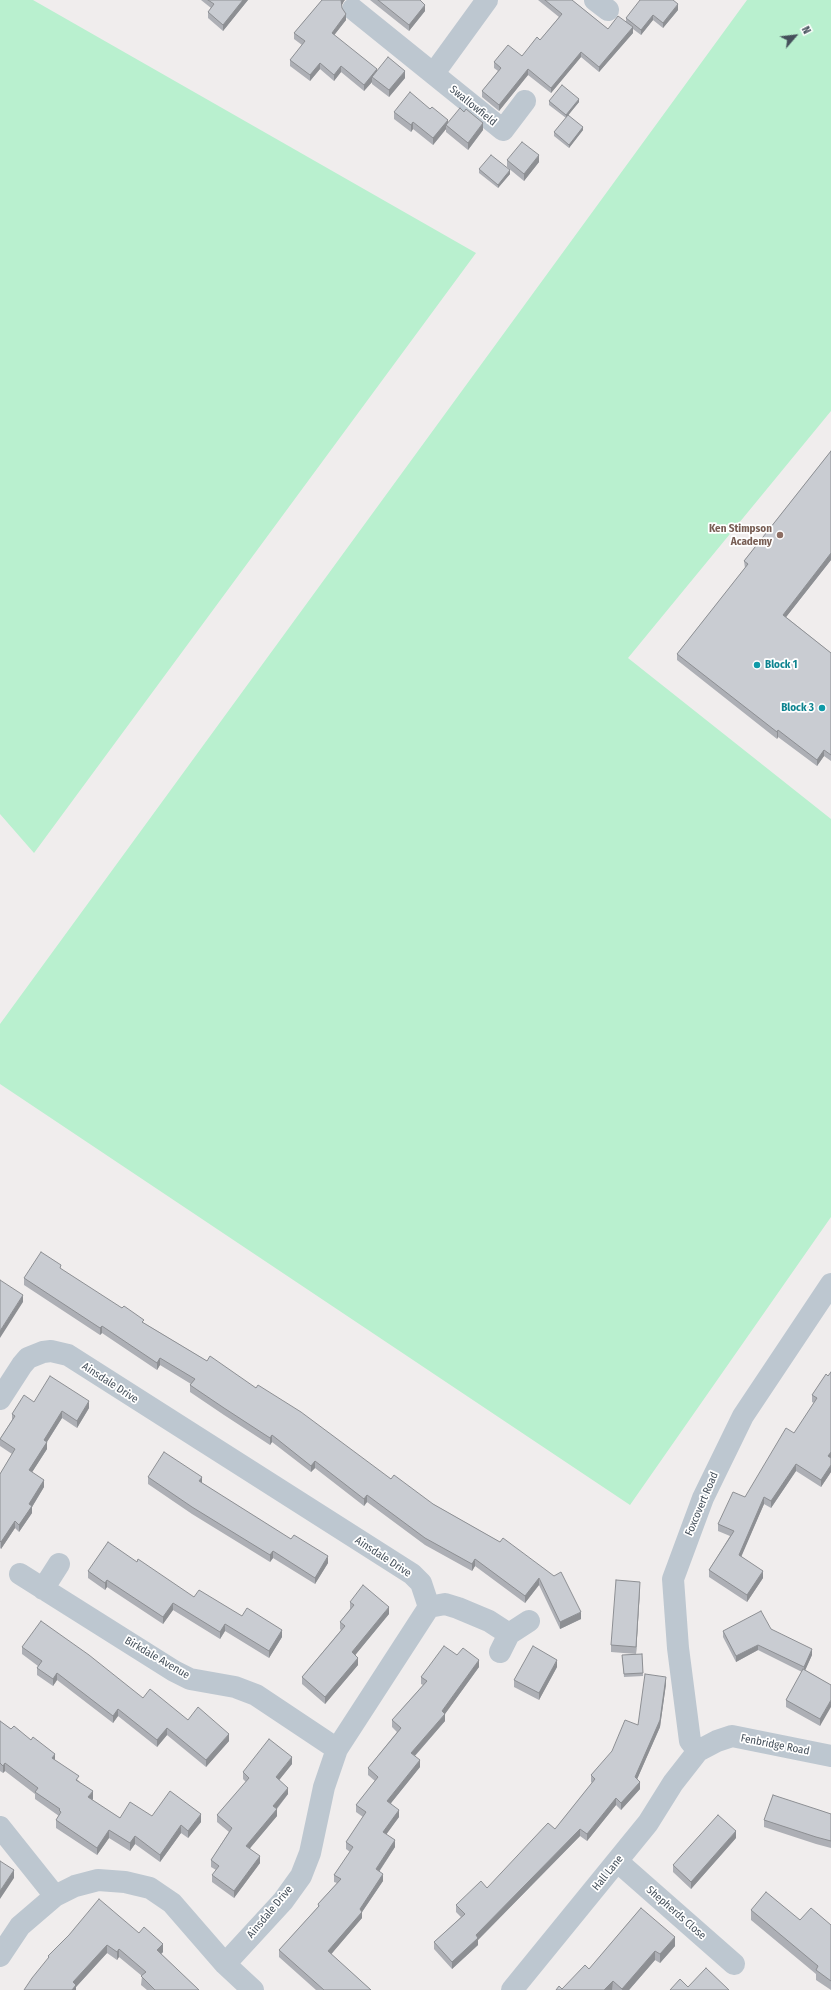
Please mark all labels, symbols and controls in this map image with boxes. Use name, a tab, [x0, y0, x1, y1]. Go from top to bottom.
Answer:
north arrow	[775, 16, 815, 56]
text: N	[799, 24, 813, 36]
street label: Swallowfield	[447, 83, 499, 129]
place label: Ken Stimpson Academy	[709, 522, 772, 548]
marker: Ken Stimpson Academy	[775, 530, 785, 540]
place label: Block 1	[765, 658, 797, 672]
marker: Block 1	[752, 660, 762, 670]
place label: Block 3	[781, 701, 814, 715]
marker: Block 3	[817, 703, 827, 713]
street label: Ainsdale Drive	[79, 1360, 141, 1406]
street label: Foxcovert Road	[683, 1470, 721, 1538]
street label: Ainsdale Drive	[352, 1534, 414, 1580]
street label: Birkdale Avenue	[122, 1634, 192, 1682]
street label: Fenbridge Road	[739, 1732, 811, 1758]
street label: Hall Lane	[590, 1853, 626, 1893]
street label: Ainsdale Drive	[244, 1883, 296, 1941]
street label: Shepherds Close	[643, 1884, 709, 1942]

